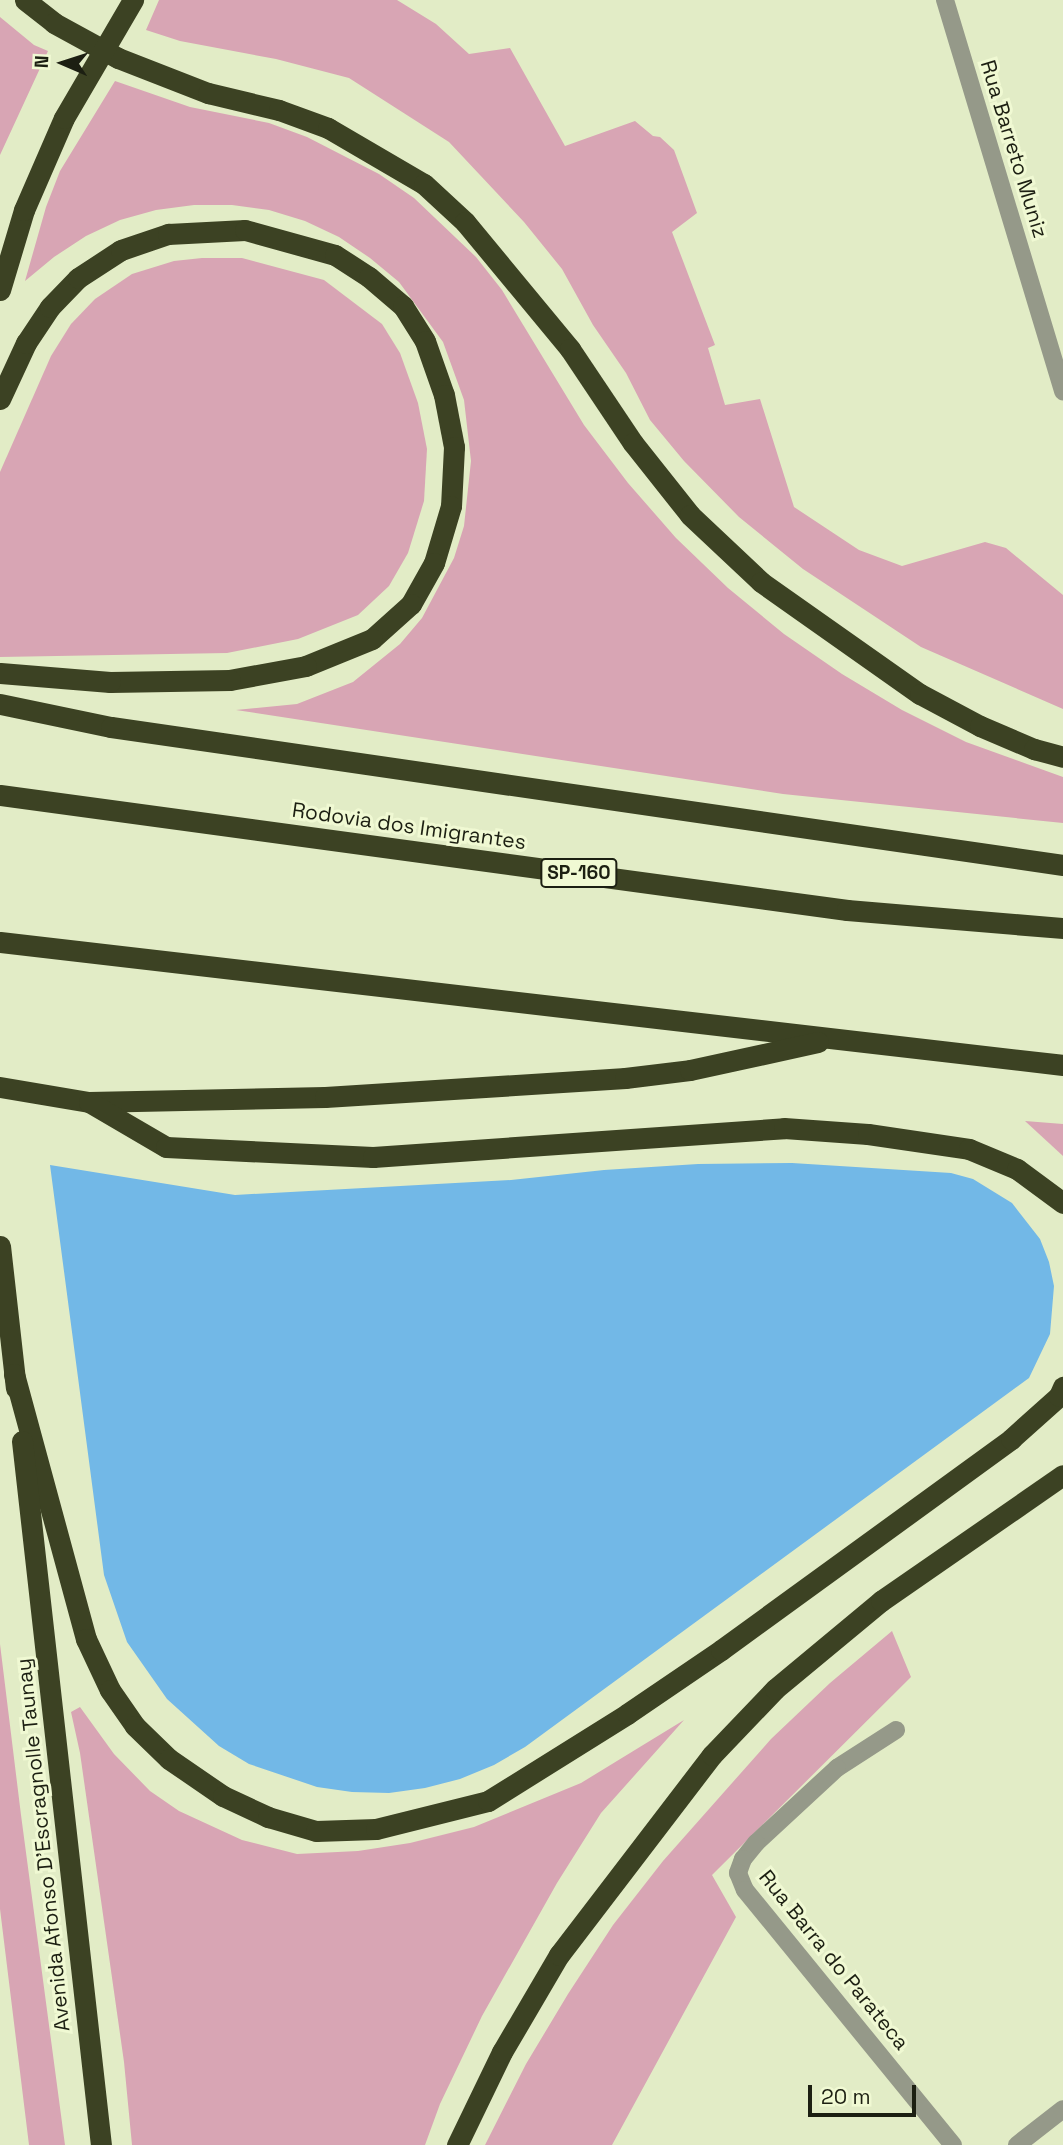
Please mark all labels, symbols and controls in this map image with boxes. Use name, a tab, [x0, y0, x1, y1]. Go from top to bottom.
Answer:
north arrow	[28, 28, 98, 98]
text: N	[29, 55, 54, 69]
street label: Rua Barreto Muniz	[975, 57, 1053, 241]
street label: Rodovia dos Imigrantes	[290, 797, 528, 855]
road number: SP-160	[539, 858, 619, 888]
street label: Avenida Afonso D'Escragnolle Taunay	[11, 1657, 75, 2033]
street label: Rua Barra do Parateca	[754, 1865, 914, 2055]
scale bar	[811, 2072, 920, 2116]
text: 20 m	[821, 2083, 871, 2110]

